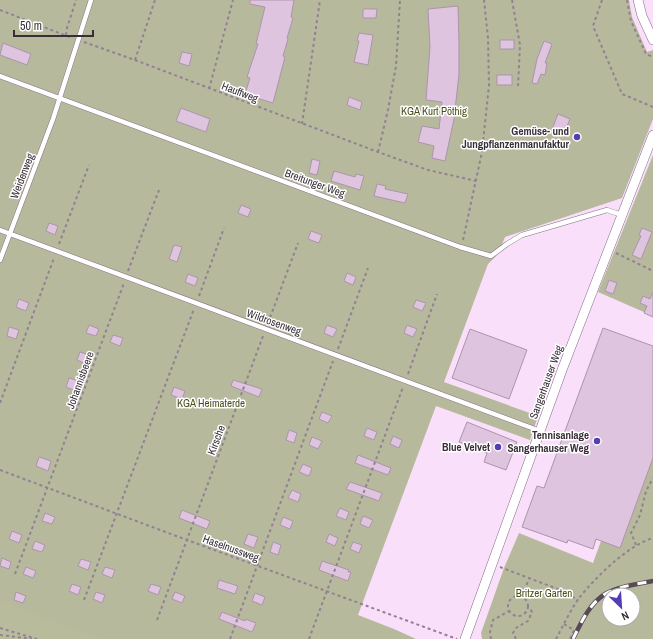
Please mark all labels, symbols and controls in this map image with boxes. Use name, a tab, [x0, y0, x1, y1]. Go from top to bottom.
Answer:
scale bar	[14, 12, 93, 38]
text: 50 m	[20, 18, 42, 34]
street label: Hauffweg	[220, 79, 260, 105]
park label: KGA Kurt Pöthig	[401, 104, 467, 118]
place label: Gemüse- und Jungpflanzenmanufaktur	[462, 124, 569, 151]
marker: Gemüse- und Jungpflanzenmanufaktur	[572, 132, 582, 142]
street label: Weidenweg	[7, 151, 37, 201]
street label: Breitunger Weg	[283, 166, 347, 200]
street label: Wildrosenweg	[245, 306, 303, 338]
street label: Sangerhauser Weg	[526, 343, 566, 421]
street label: Johannisbeere	[63, 350, 97, 410]
park label: KGA Heimaterde	[177, 396, 245, 410]
street label: Kirsche	[204, 423, 228, 457]
place label: Tennisanlage Sangerhauser Weg	[507, 428, 589, 455]
marker: Tennisanlage Sangerhauser Weg	[592, 436, 602, 446]
place label: Blue Velvet	[442, 440, 490, 454]
marker: Blue Velvet	[493, 442, 503, 452]
street label: Haselnussweg	[201, 531, 261, 565]
park label: Britzer Garten	[516, 586, 572, 600]
north arrow	[601, 587, 641, 627]
text: N	[619, 608, 631, 624]

